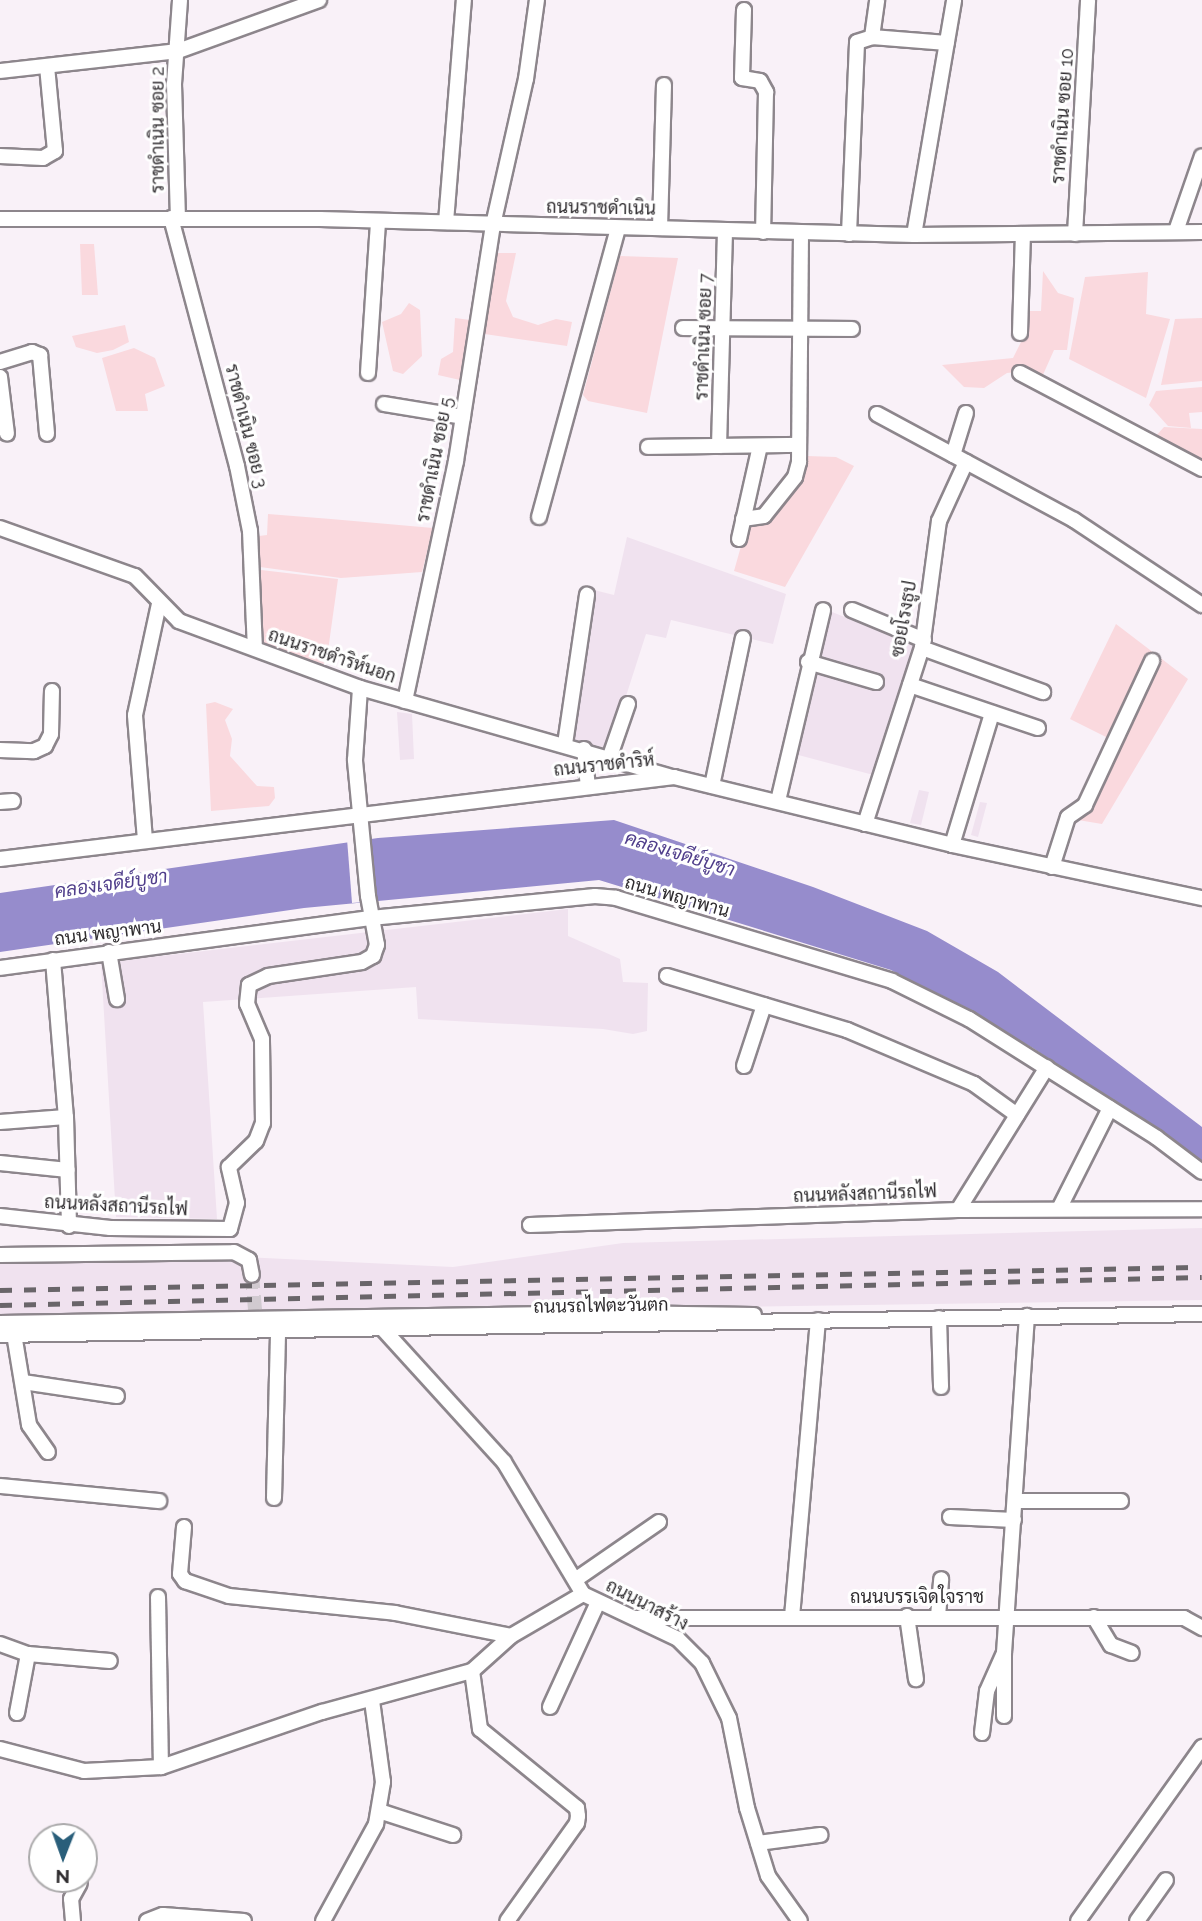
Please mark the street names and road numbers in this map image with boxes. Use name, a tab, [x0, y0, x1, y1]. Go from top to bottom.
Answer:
street label: ราชดำเนิน ซอย 10	[1047, 47, 1079, 185]
street label: ราชดำเนิน ซอย 2	[147, 67, 169, 193]
street label: ถนนราชดำเนิน	[546, 196, 656, 220]
street label: ราชดำเนิน ซอย 7	[691, 273, 717, 401]
street label: ราชดำเนิน ซอย 3	[220, 362, 272, 490]
street label: ราชดำเนิน ซอย 5	[412, 396, 458, 524]
street label: ซอยโรงธูป	[887, 579, 921, 659]
street label: ถนนราชดำริห์นอก	[265, 624, 399, 688]
street label: ถนนราชดำริห์	[553, 749, 655, 781]
street label: ถนน พญาพาน	[622, 872, 732, 922]
street label: ถนน พญาพาน	[53, 916, 163, 950]
street label: ถนนหลังสถานีรถไฟ	[793, 1181, 937, 1207]
street label: ถนนหลังสถานีรถไฟ	[44, 1191, 188, 1221]
street label: ถนนรถไฟตะวันตก	[533, 1294, 669, 1318]
street label: ถนนนาสร้าง	[602, 1575, 692, 1635]
street label: ถนนบรรเจิดใจราช	[850, 1586, 984, 1608]

